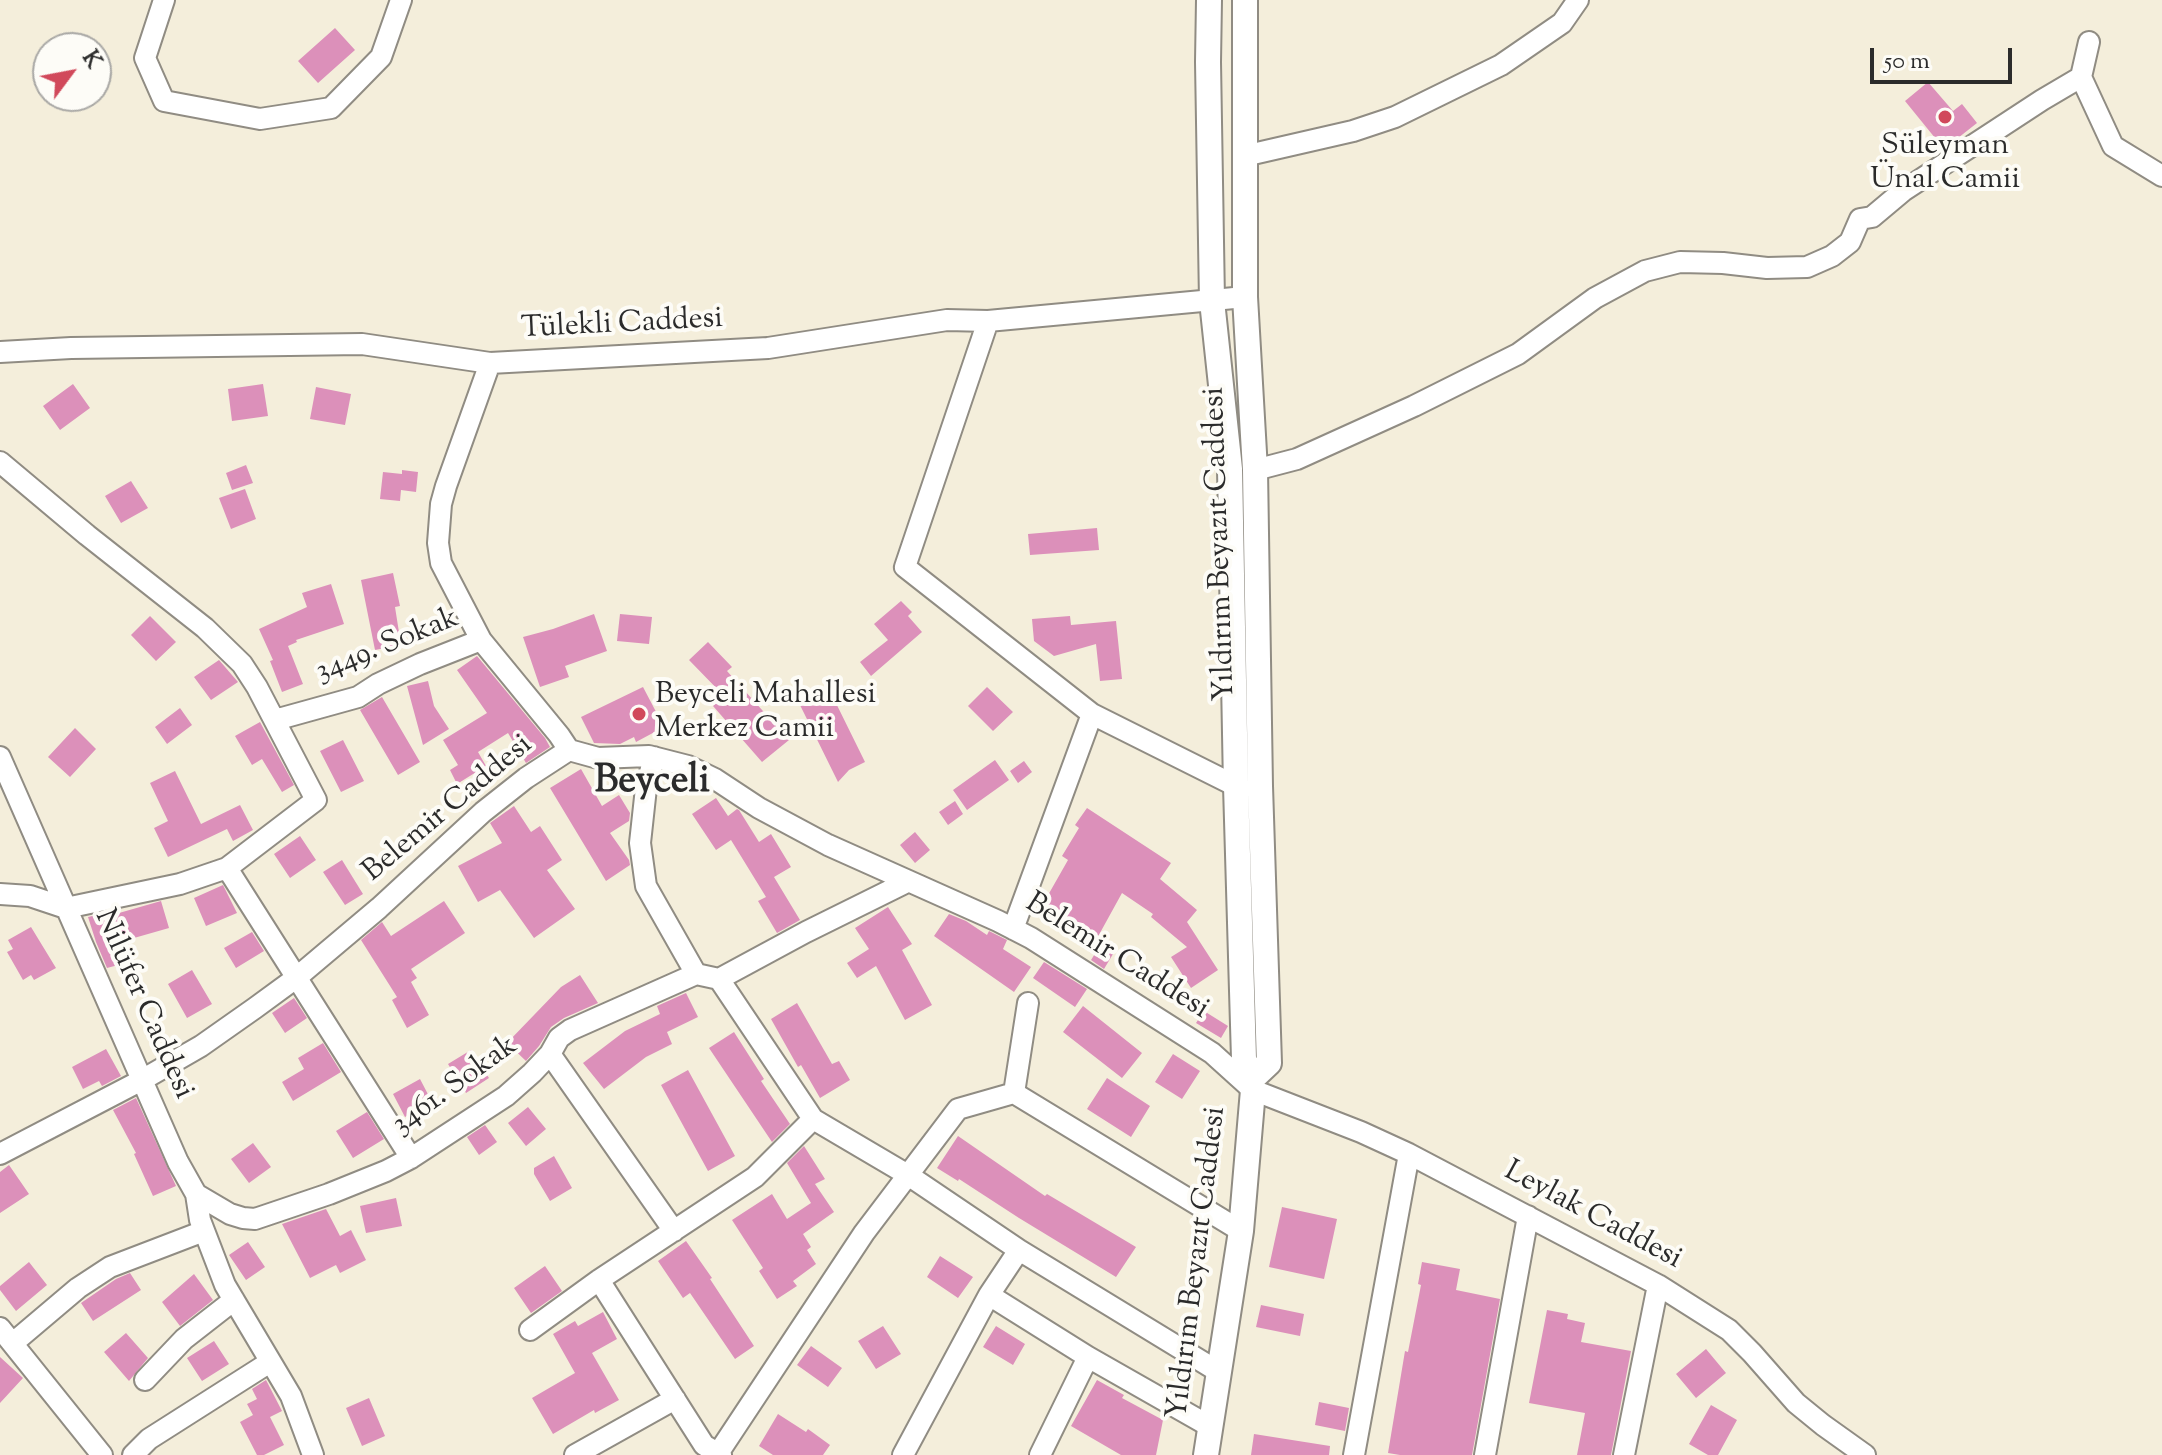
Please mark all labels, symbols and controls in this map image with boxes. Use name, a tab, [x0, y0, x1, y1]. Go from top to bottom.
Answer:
north arrow	[32, 32, 112, 112]
scale bar	[1874, 32, 2016, 82]
text: K	[73, 45, 108, 76]
text: 50 m	[1884, 45, 1930, 79]
marker: Süleyman Ünal Camii	[1936, 108, 1954, 126]
place label: Süleyman Ünal Camii	[1870, 130, 2020, 200]
street label: Tülekli Caddesi	[520, 303, 724, 349]
street label: Yıldırım Beyazıt Caddesi	[1199, 386, 1245, 702]
street label: 3449. Sokak	[311, 602, 465, 692]
place label: Beyceli Mahallesi Merkez Camii	[655, 679, 876, 750]
marker: Beyceli Mahallesi Merkez Camii	[630, 705, 648, 723]
street label: Belemir Caddesi	[357, 729, 541, 891]
district label: Beyceli	[594, 762, 710, 808]
street label: Belemir Caddesi	[1017, 887, 1215, 1029]
street label: Nilüfer Caddesi	[84, 905, 200, 1105]
street label: 3461. Sokak	[386, 1029, 526, 1145]
street label: Yıldırım Beyazıt Caddesi	[1162, 1105, 1236, 1421]
street label: Leylak Caddesi	[1497, 1155, 1687, 1279]

